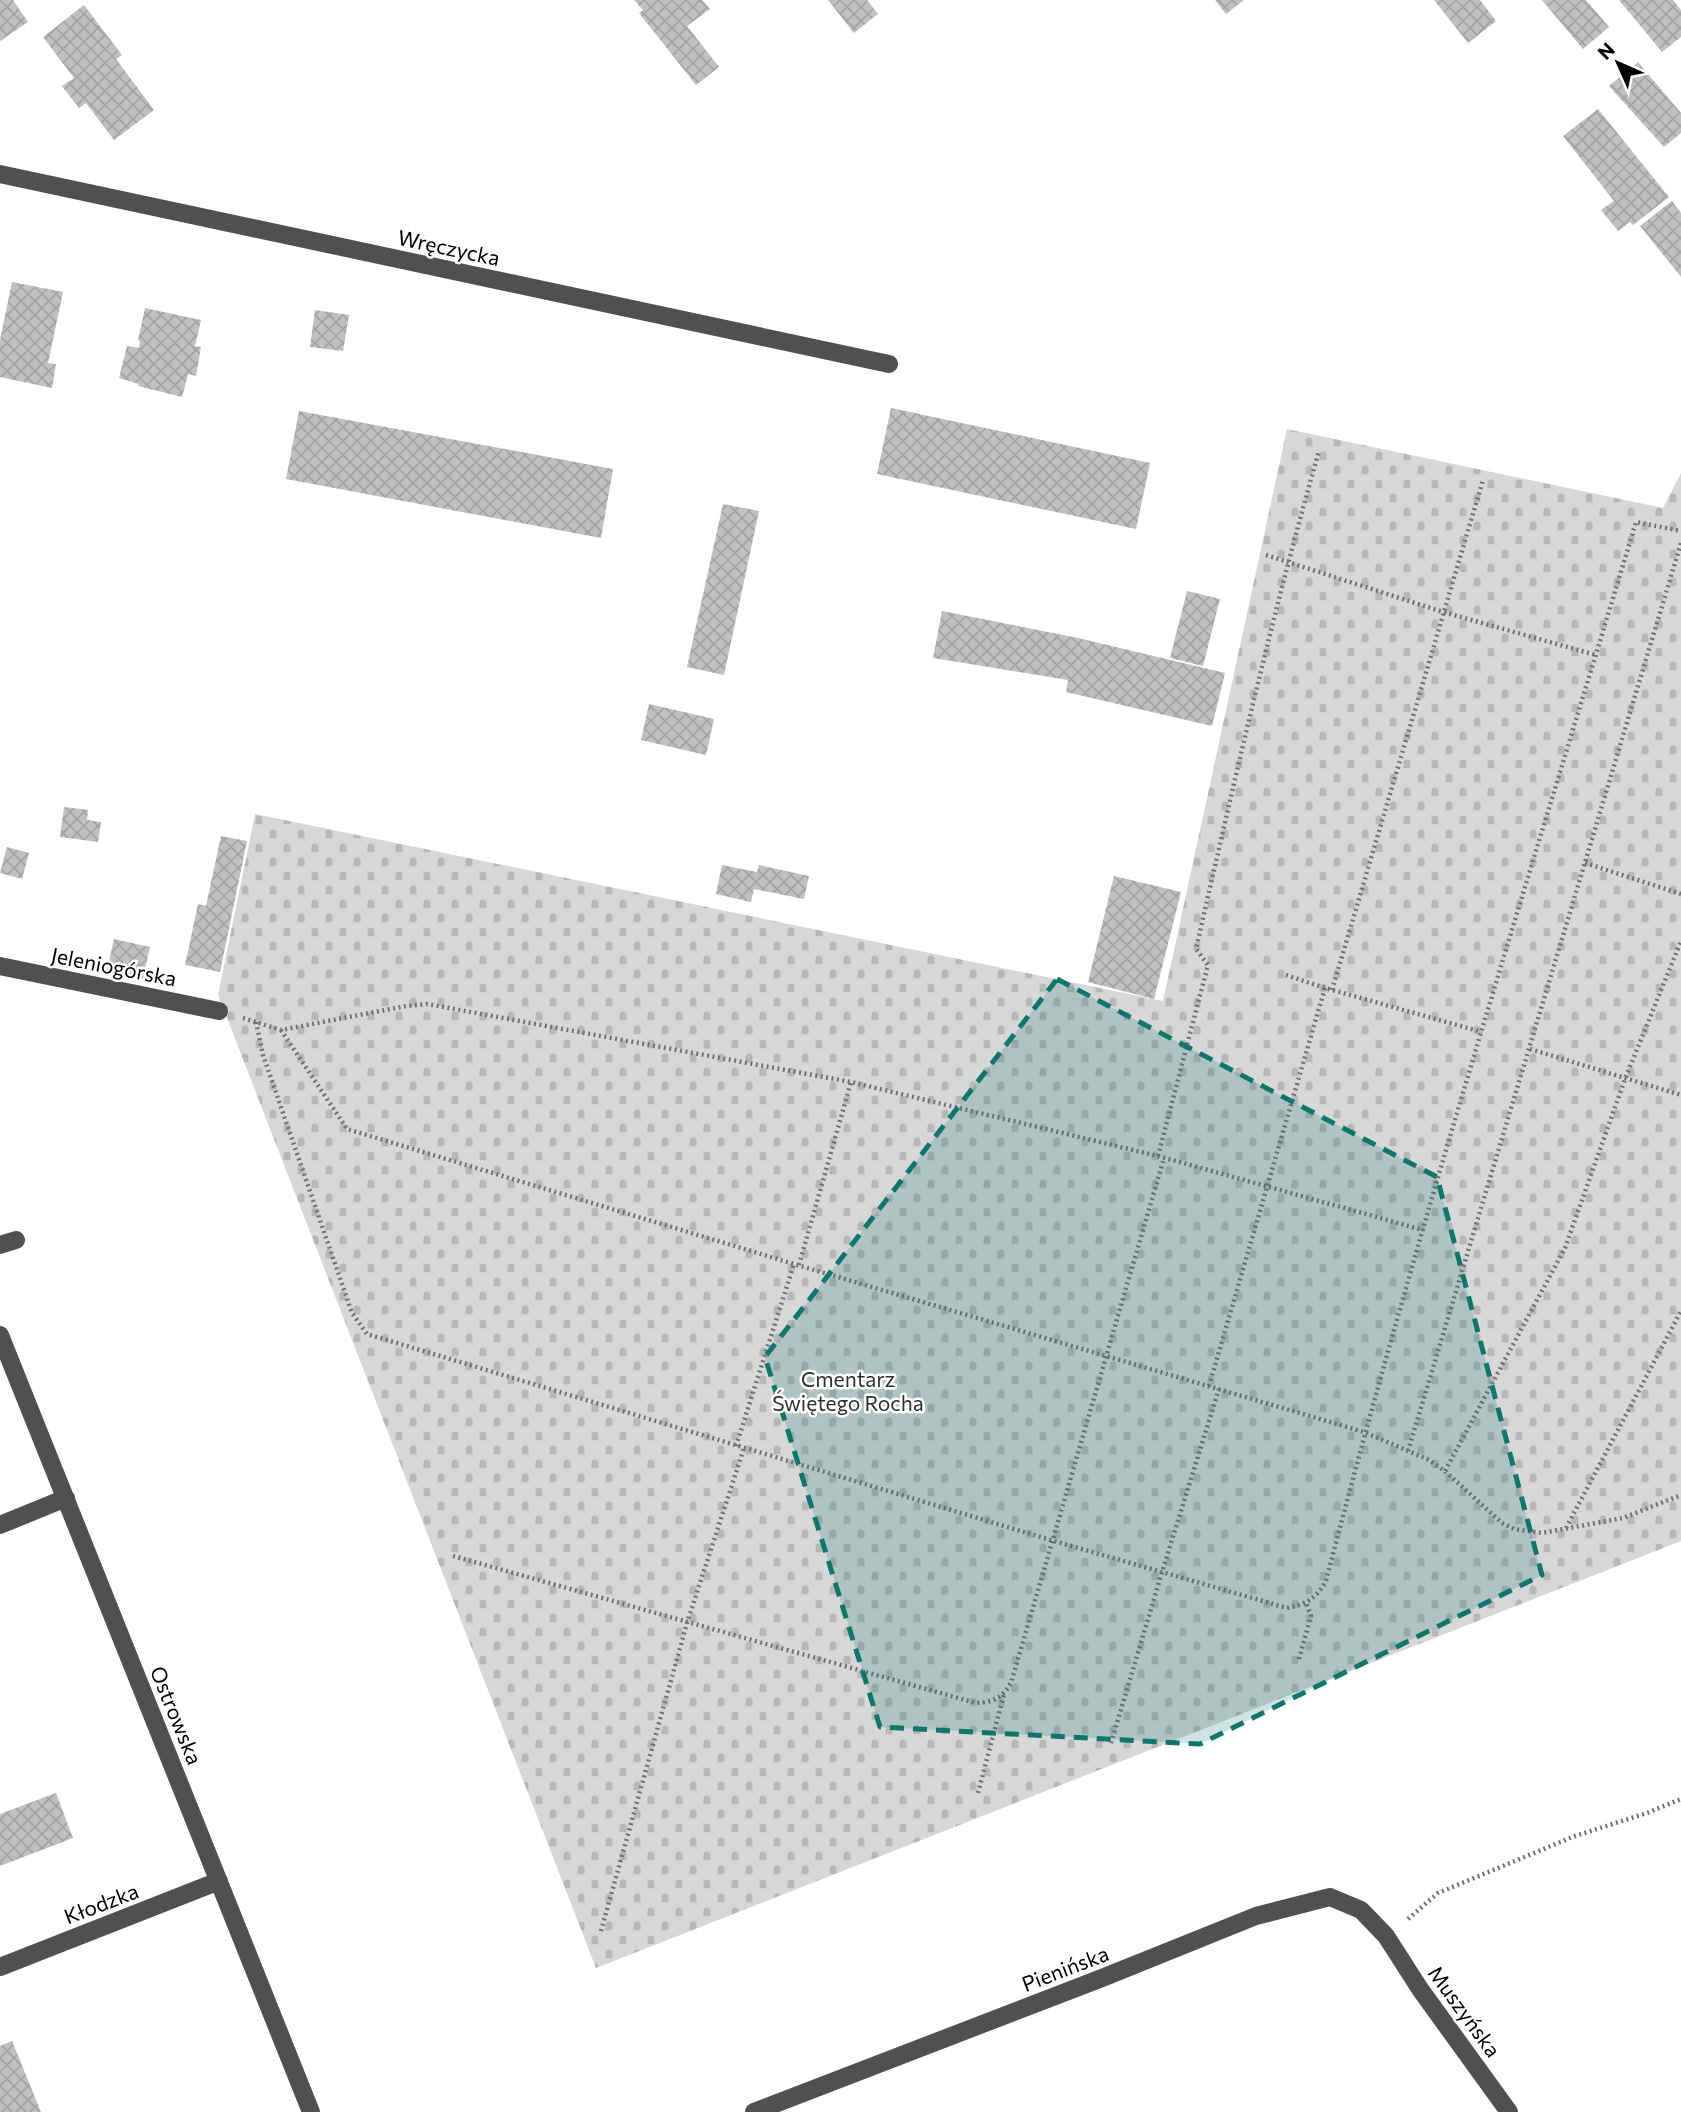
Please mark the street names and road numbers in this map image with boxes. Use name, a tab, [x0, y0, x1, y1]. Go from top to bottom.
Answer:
street label: Wręczycka	[396, 224, 502, 270]
street label: Jeleniogórska	[49, 942, 179, 990]
street label: Ostrowska	[146, 1662, 208, 1768]
street label: Kłodzka	[60, 1877, 142, 1929]
street label: Pienińska	[1018, 1940, 1112, 1996]
street label: Muszyńska	[1424, 1961, 1506, 2061]

